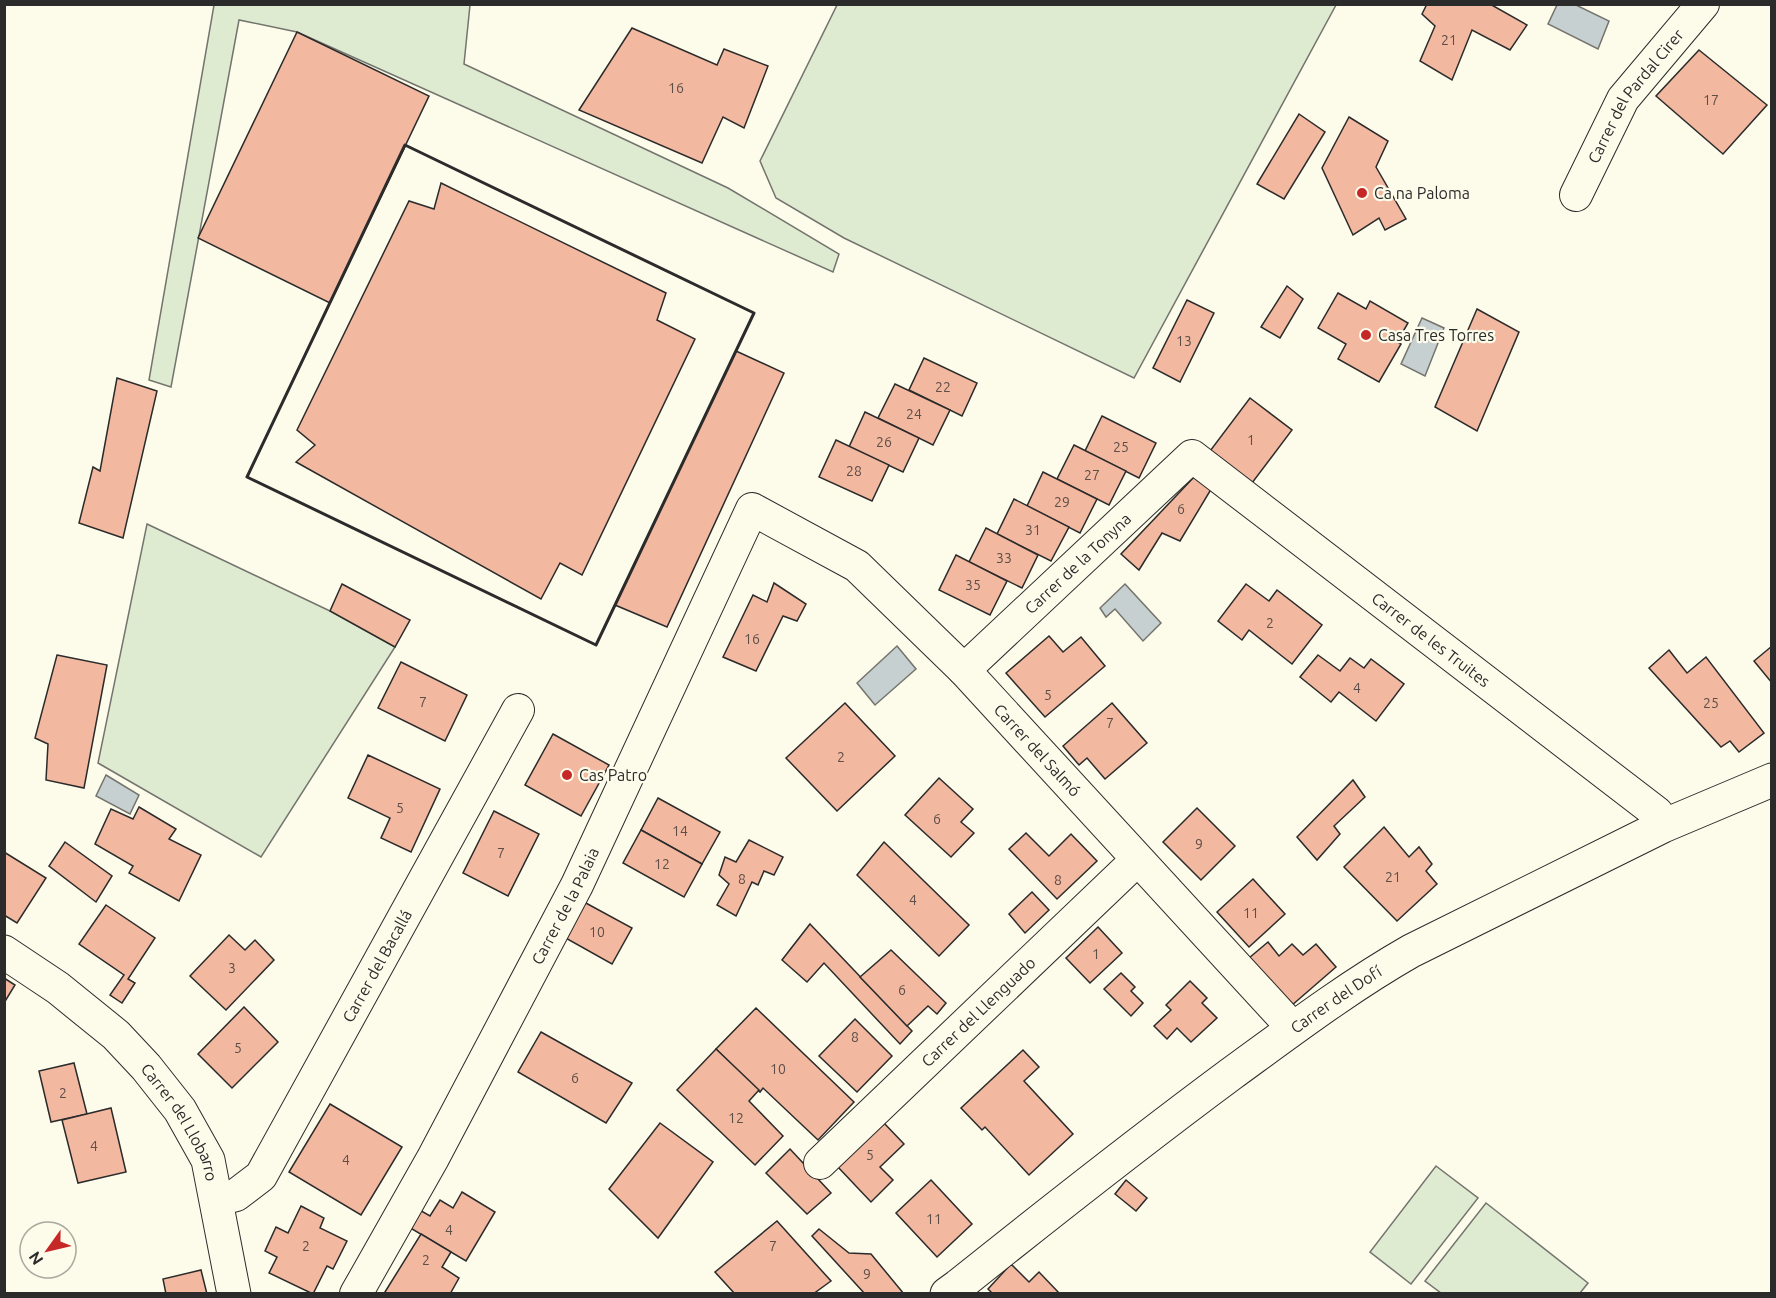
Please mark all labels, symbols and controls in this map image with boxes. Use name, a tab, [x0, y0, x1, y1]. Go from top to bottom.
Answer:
street label: Carrer del Pardal Cirer	[1584, 25, 1687, 166]
house number: 21	[1441, 32, 1457, 48]
house number: 16	[668, 80, 684, 96]
house number: 17	[1703, 92, 1719, 108]
place label: Ca na Paloma	[1374, 184, 1470, 202]
marker: Ca na Paloma	[1355, 186, 1369, 200]
place label: Casa Tres Torres	[1378, 326, 1494, 344]
marker: Casa Tres Torres	[1359, 328, 1373, 342]
house number: 13	[1176, 333, 1192, 349]
house number: 22	[935, 379, 951, 395]
house number: 24	[906, 406, 922, 422]
house number: 1	[1247, 432, 1255, 448]
house number: 26	[876, 434, 892, 450]
house number: 25	[1113, 439, 1129, 455]
house number: 28	[846, 463, 862, 479]
house number: 27	[1084, 467, 1100, 483]
house number: 29	[1054, 494, 1070, 510]
house number: 6	[1177, 501, 1185, 517]
street label: Carrer de la Tonyna	[1021, 509, 1134, 617]
house number: 31	[1025, 522, 1041, 538]
house number: 33	[996, 550, 1012, 566]
house number: 35	[965, 577, 981, 593]
street label: Carrer de les Truites	[1368, 589, 1494, 690]
house number: 2	[1266, 615, 1274, 631]
house number: 16	[744, 631, 760, 647]
house number: 4	[1353, 680, 1361, 696]
house number: 5	[1044, 687, 1052, 703]
house number: 7	[419, 694, 427, 710]
house number: 25	[1703, 695, 1719, 711]
street label: Carrer del Salmó	[991, 700, 1084, 800]
house number: 7	[1106, 715, 1114, 731]
house number: 2	[837, 749, 845, 765]
place label: Cas Patro	[579, 766, 647, 784]
marker: Cas Patro	[560, 768, 574, 782]
house number: 5	[396, 800, 404, 816]
house number: 6	[933, 811, 941, 827]
house number: 14	[672, 823, 688, 839]
house number: 9	[1195, 836, 1203, 852]
street label: Carrer de la Palaia	[528, 844, 602, 967]
house number: 7	[497, 845, 505, 861]
house number: 12	[654, 856, 670, 872]
house number: 21	[1385, 869, 1401, 885]
house number: 8	[738, 871, 746, 887]
house number: 8	[1054, 872, 1062, 888]
house number: 4	[909, 892, 917, 908]
house number: 11	[1243, 905, 1259, 921]
street label: Carrer del Bacallá	[339, 907, 415, 1025]
house number: 10	[589, 924, 605, 940]
house number: 1	[1092, 946, 1100, 962]
street label: Carrer del Llenguado	[918, 953, 1039, 1070]
house number: 3	[228, 960, 236, 976]
street label: Carrer del Dofí	[1287, 961, 1386, 1037]
house number: 6	[898, 982, 906, 998]
house number: 8	[851, 1029, 859, 1045]
house number: 5	[234, 1040, 242, 1056]
street label: Carrer del Llobarro	[138, 1060, 221, 1183]
house number: 10	[770, 1061, 786, 1077]
house number: 6	[571, 1070, 579, 1086]
house number: 2	[59, 1085, 67, 1101]
house number: 12	[728, 1110, 744, 1126]
house number: 4	[90, 1138, 98, 1154]
house number: 5	[866, 1147, 874, 1163]
house number: 4	[342, 1152, 350, 1168]
house number: 11	[926, 1211, 942, 1227]
north arrow	[18, 1220, 78, 1280]
house number: 4	[445, 1222, 453, 1238]
house number: 2	[302, 1238, 310, 1254]
house number: 7	[769, 1238, 777, 1254]
text: N	[25, 1248, 46, 1268]
house number: 2	[422, 1252, 430, 1268]
house number: 9	[863, 1266, 871, 1282]

